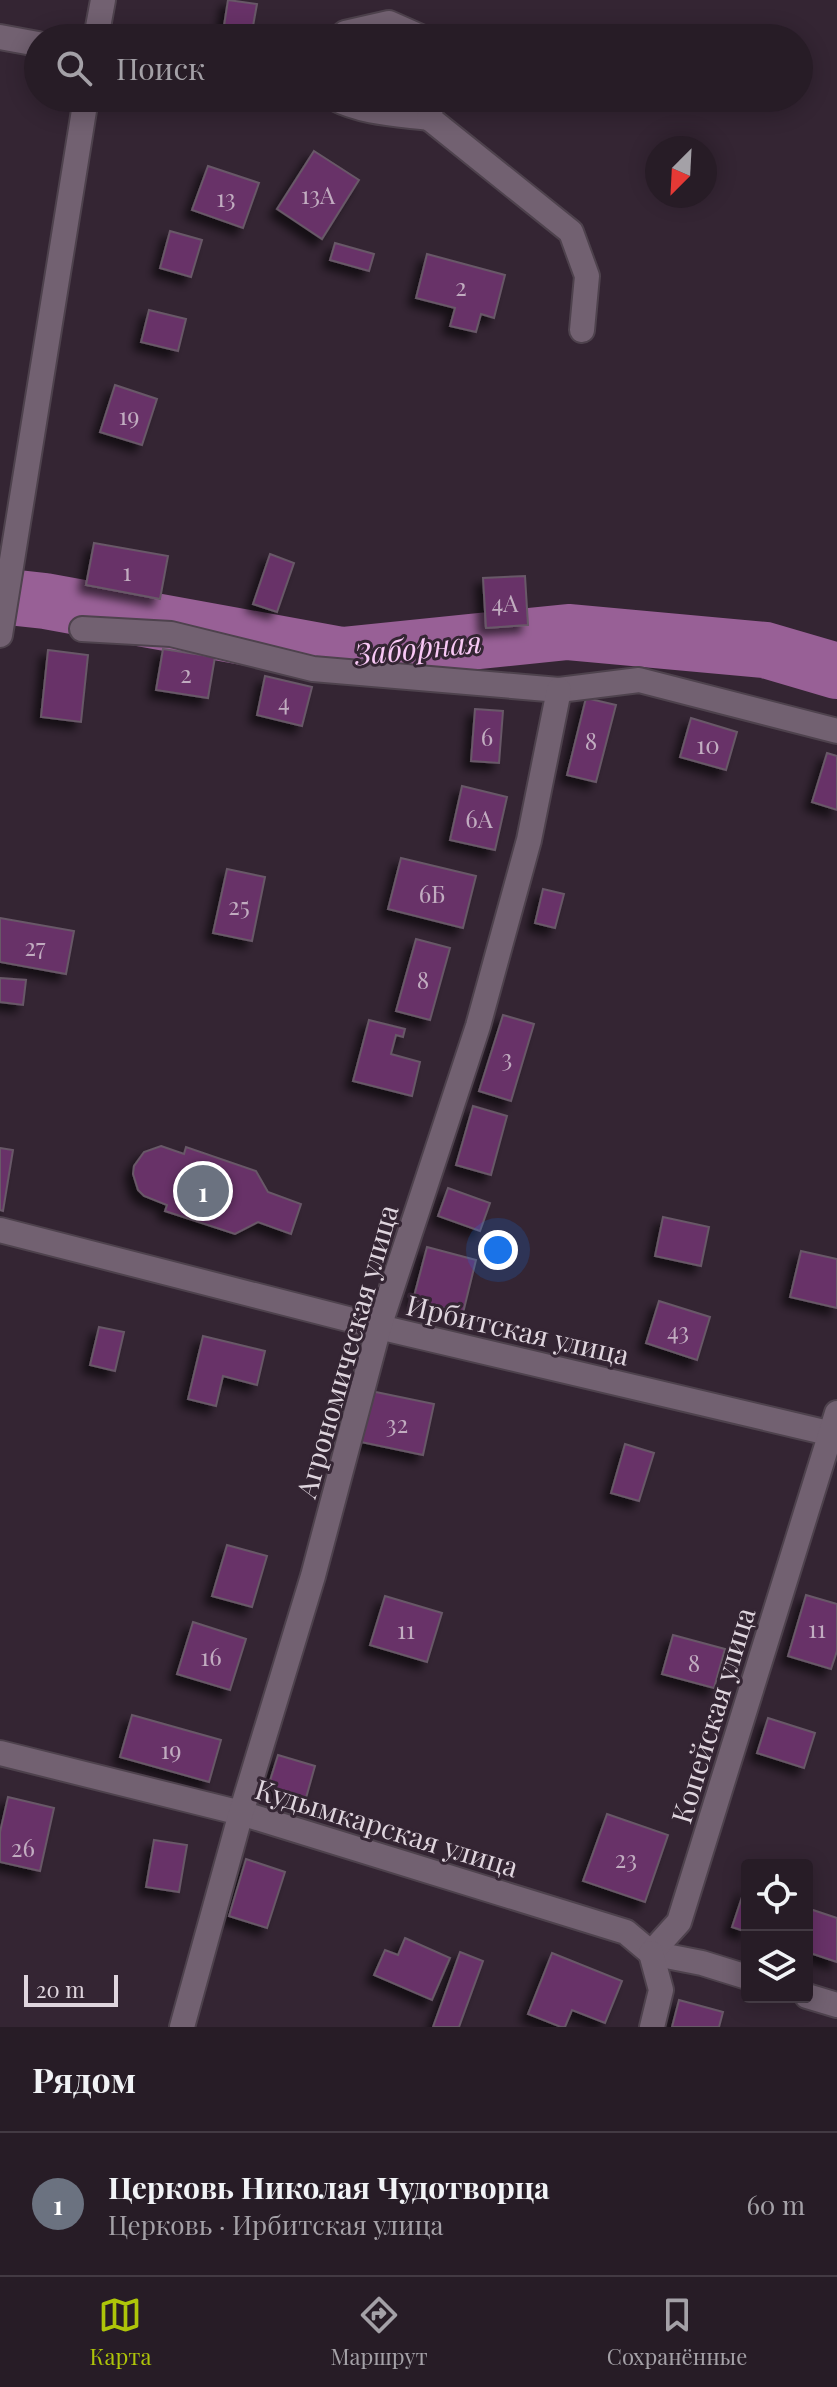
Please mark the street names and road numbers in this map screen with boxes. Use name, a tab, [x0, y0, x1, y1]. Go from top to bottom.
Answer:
street label: Агрономическая улица	[286, 1200, 406, 1503]
street label: Ирбитская улица	[403, 1285, 633, 1373]
street label: Копейская улица	[662, 1602, 762, 1827]
street label: Кудымкарская улица	[251, 1769, 523, 1885]

